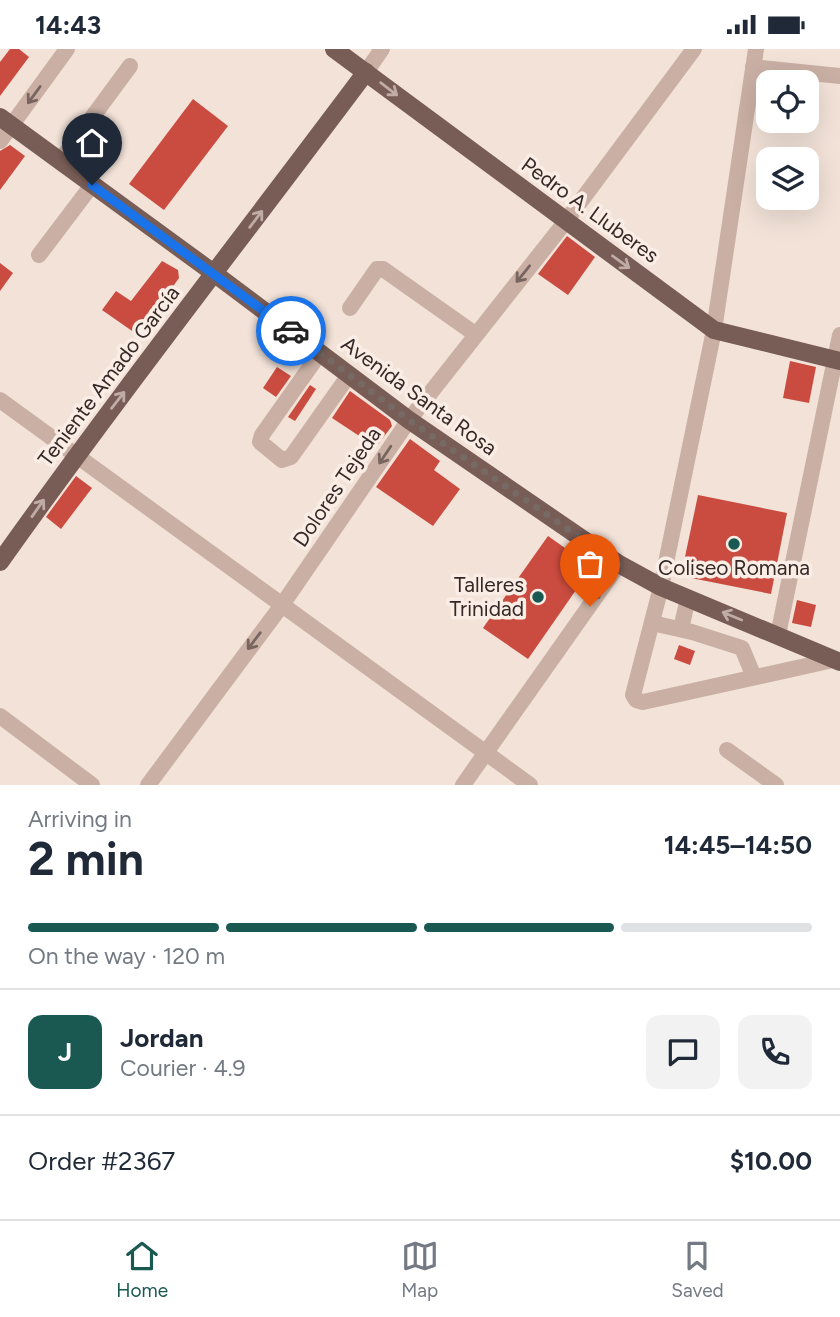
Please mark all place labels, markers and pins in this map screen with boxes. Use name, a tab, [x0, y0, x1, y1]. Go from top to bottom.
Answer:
pin	[62, 113, 122, 185]
pin	[560, 534, 620, 606]
marker: Coliseo Romana	[726, 536, 742, 552]
place label: Coliseo Romana	[658, 555, 810, 580]
place label: Talleres Trinidad	[450, 572, 524, 621]
marker: Talleres Trinidad	[530, 589, 546, 605]

